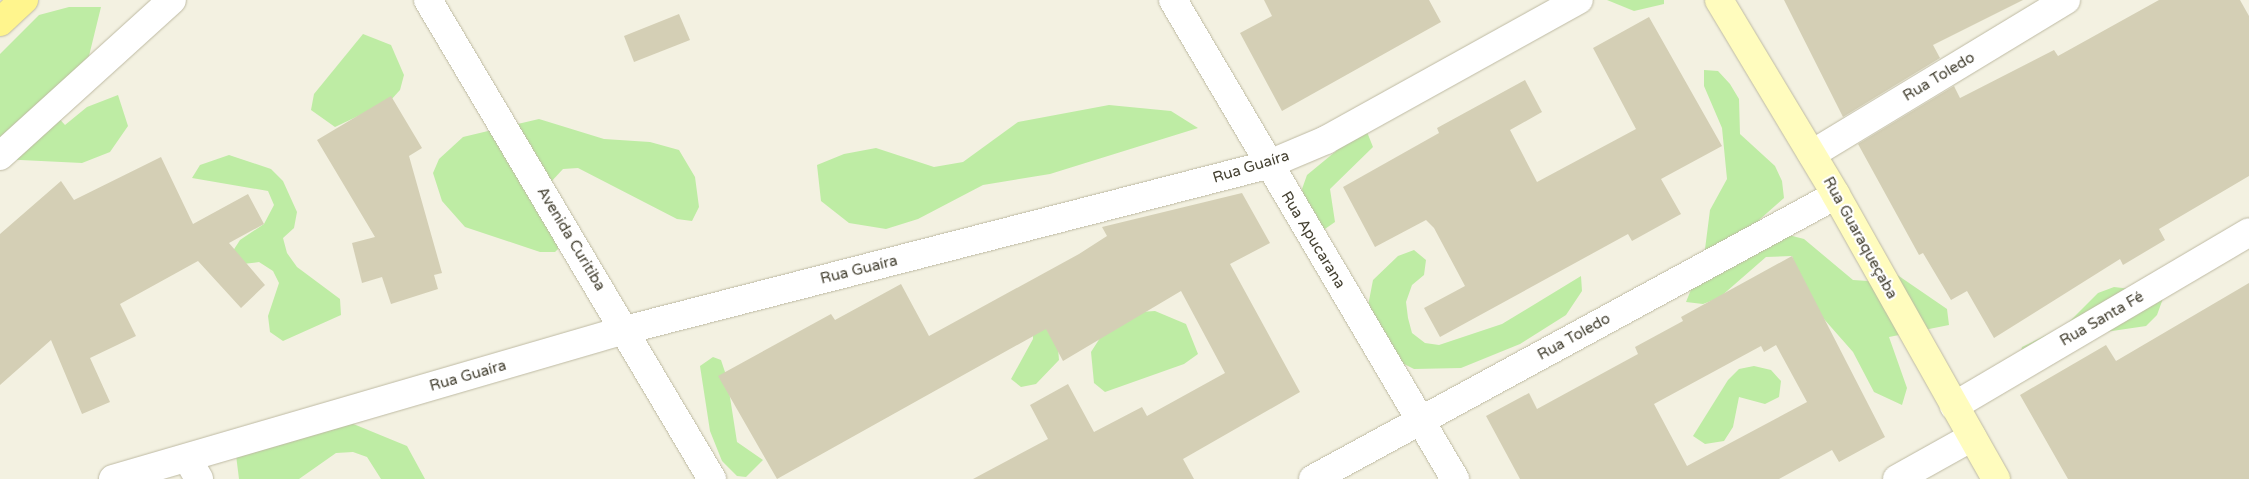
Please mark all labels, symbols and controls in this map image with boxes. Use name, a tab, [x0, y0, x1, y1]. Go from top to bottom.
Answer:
street label: Rua Toledo	[1900, 49, 1978, 105]
street label: Rua Guaíra	[1211, 147, 1291, 187]
street label: Rua Guaraqueçaba	[1819, 174, 1901, 302]
street label: Avenida Curitiba	[533, 184, 609, 294]
street label: Rua Apucarana	[1277, 188, 1349, 292]
street label: Rua Guaíra	[819, 252, 899, 288]
street label: Rua Santa Fé	[2057, 288, 2147, 350]
street label: Rua Toledo	[1535, 310, 1613, 364]
street label: Rua Guaíra	[428, 356, 508, 396]

